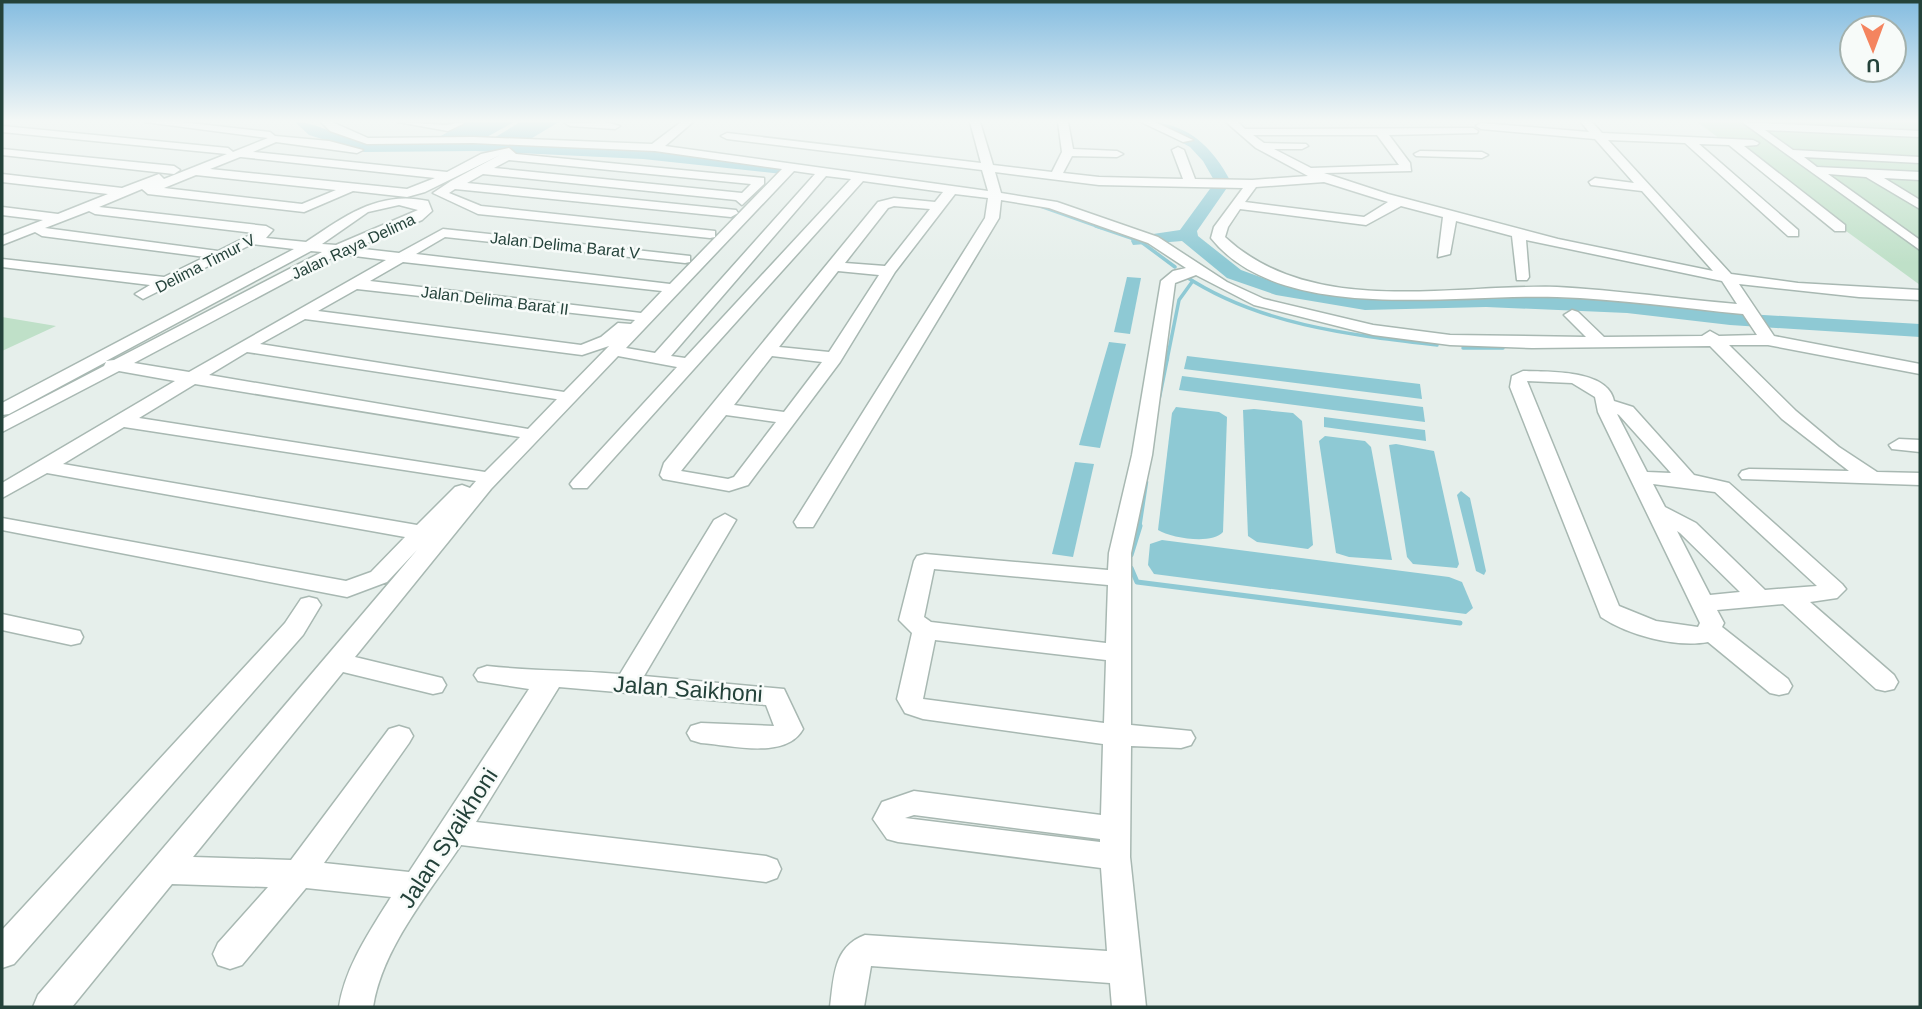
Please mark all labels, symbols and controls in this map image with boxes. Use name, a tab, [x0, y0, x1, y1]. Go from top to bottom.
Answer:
north arrow	[1838, 14, 1908, 84]
text: U	[1866, 55, 1880, 76]
street label: Jalan Raya Delima	[289, 210, 418, 283]
street label: Jalan Delima Barat V	[489, 229, 641, 262]
street label: Delima Timur V	[153, 231, 258, 296]
street label: Jalan Delima Barat II	[420, 283, 570, 318]
street label: Jalan Saikhoni	[612, 671, 764, 707]
street label: Jalan Syaikhoni	[393, 763, 503, 913]

